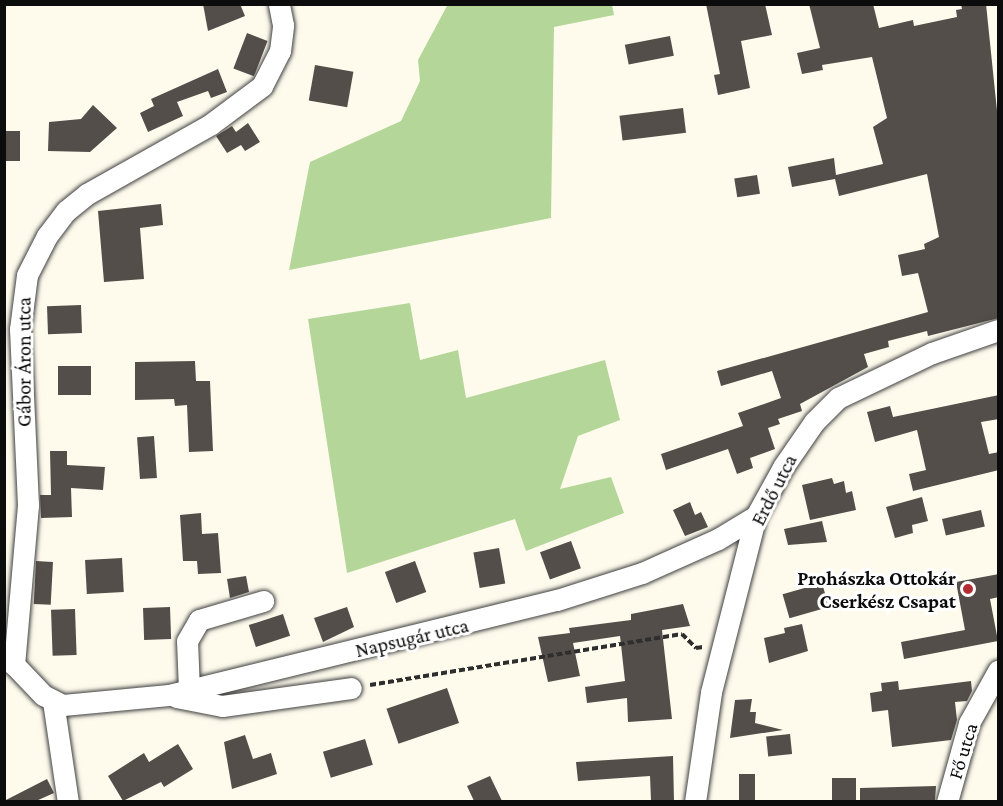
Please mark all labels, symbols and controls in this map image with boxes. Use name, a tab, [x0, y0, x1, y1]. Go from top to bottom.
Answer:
street label: Gábor Áron utca	[12, 297, 36, 427]
street label: Erdő utca	[746, 451, 802, 529]
place label: Prohászka Ottokár Cserkész Csapat	[797, 566, 956, 613]
marker: Prohászka Ottokár Cserkész Csapat	[961, 582, 975, 596]
street label: Napsugár utca	[353, 613, 471, 663]
street label: Fő utca	[943, 720, 983, 782]

